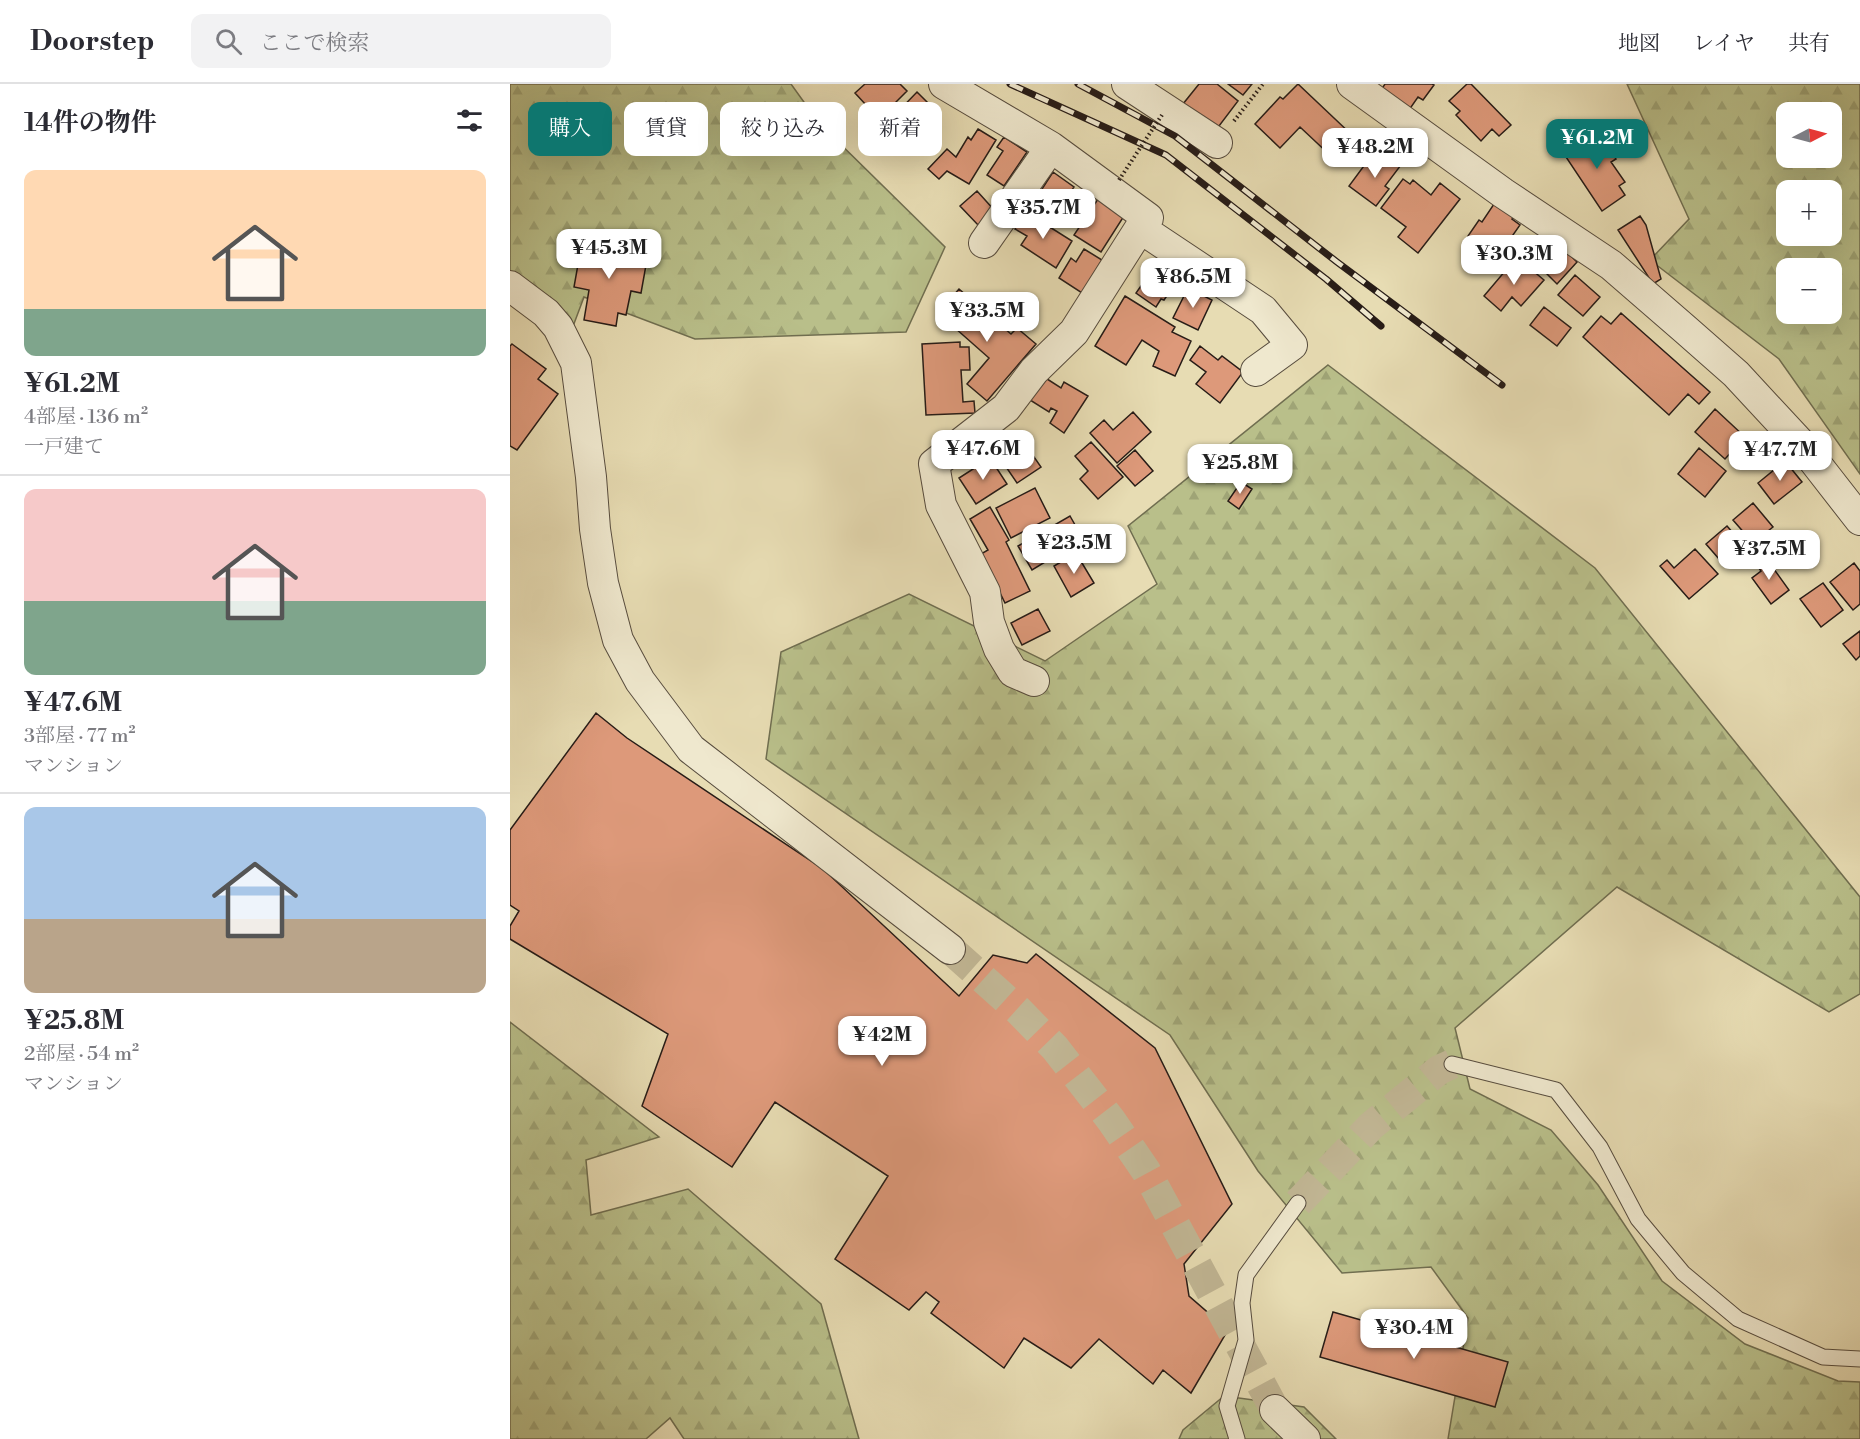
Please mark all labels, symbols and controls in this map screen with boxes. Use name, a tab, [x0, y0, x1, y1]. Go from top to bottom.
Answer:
search box	[191, 14, 611, 68]
text: Doorstep	[30, 24, 155, 59]
icon: search	[212, 25, 245, 58]
text: ここで検索	[260, 30, 370, 57]
text: 地図	[1618, 31, 1660, 57]
text: レイヤ	[1693, 31, 1755, 57]
text: 共有	[1788, 31, 1830, 57]
chip: 購入	[528, 102, 612, 156]
chip: 賃貸	[624, 102, 708, 156]
chip: 絞り込み	[720, 102, 846, 156]
chip: 新着	[858, 102, 942, 156]
north arrow	[1776, 102, 1842, 168]
map controls	[1776, 102, 1842, 324]
icon: filters	[453, 104, 486, 137]
text: 14件の物件	[24, 107, 157, 139]
pin: ¥61.2M	[1548, 119, 1646, 170]
text: ¥61.2M	[1560, 126, 1634, 151]
pin: ¥48.2M	[1326, 128, 1424, 179]
text: ¥48.2M	[1336, 135, 1414, 160]
button: +	[1776, 180, 1842, 246]
pin: ¥35.7M	[994, 189, 1092, 240]
text: ¥35.7M	[1005, 196, 1081, 221]
icon: home	[201, 209, 309, 317]
pin: ¥45.3M	[560, 229, 658, 280]
pin: ¥30.3M	[1465, 235, 1563, 286]
text: ¥45.3M	[570, 236, 648, 261]
text: ¥30.3M	[1475, 242, 1553, 267]
pin: ¥86.5M	[1144, 258, 1242, 309]
button: −	[1776, 258, 1842, 324]
text: ¥86.5M	[1154, 265, 1232, 290]
pin: ¥33.5M	[938, 292, 1036, 343]
text: ¥33.5M	[949, 299, 1025, 324]
text: ¥61.2M	[24, 368, 120, 400]
text: 4部屋 · 136 m²	[24, 405, 148, 430]
pin: ¥47.6M	[934, 430, 1032, 481]
pin: ¥47.7M	[1731, 431, 1829, 482]
text: 一戸建て	[24, 435, 104, 460]
text: ¥47.6M	[945, 437, 1021, 462]
text: ¥47.7M	[1743, 438, 1817, 463]
pin: ¥25.8M	[1191, 444, 1289, 495]
text: ¥25.8M	[1202, 451, 1278, 476]
pin: ¥23.5M	[1025, 524, 1123, 575]
icon: home	[201, 528, 309, 636]
pin: ¥37.5M	[1720, 530, 1818, 581]
text: ¥23.5M	[1036, 531, 1112, 556]
text: ¥37.5M	[1732, 537, 1806, 562]
text: ¥47.6M	[24, 687, 122, 719]
text: 3部屋 · 77 m²	[24, 724, 135, 749]
text: マンション	[24, 754, 123, 779]
icon: home	[201, 846, 309, 954]
text: ¥25.8M	[24, 1005, 124, 1037]
pin: ¥42M	[846, 1016, 918, 1067]
text: ¥42M	[852, 1023, 912, 1048]
text: 2部屋 · 54 m²	[24, 1042, 139, 1067]
text: マンション	[24, 1072, 123, 1097]
pin: ¥30.4M	[1365, 1309, 1463, 1360]
text: ¥30.4M	[1374, 1316, 1454, 1341]

